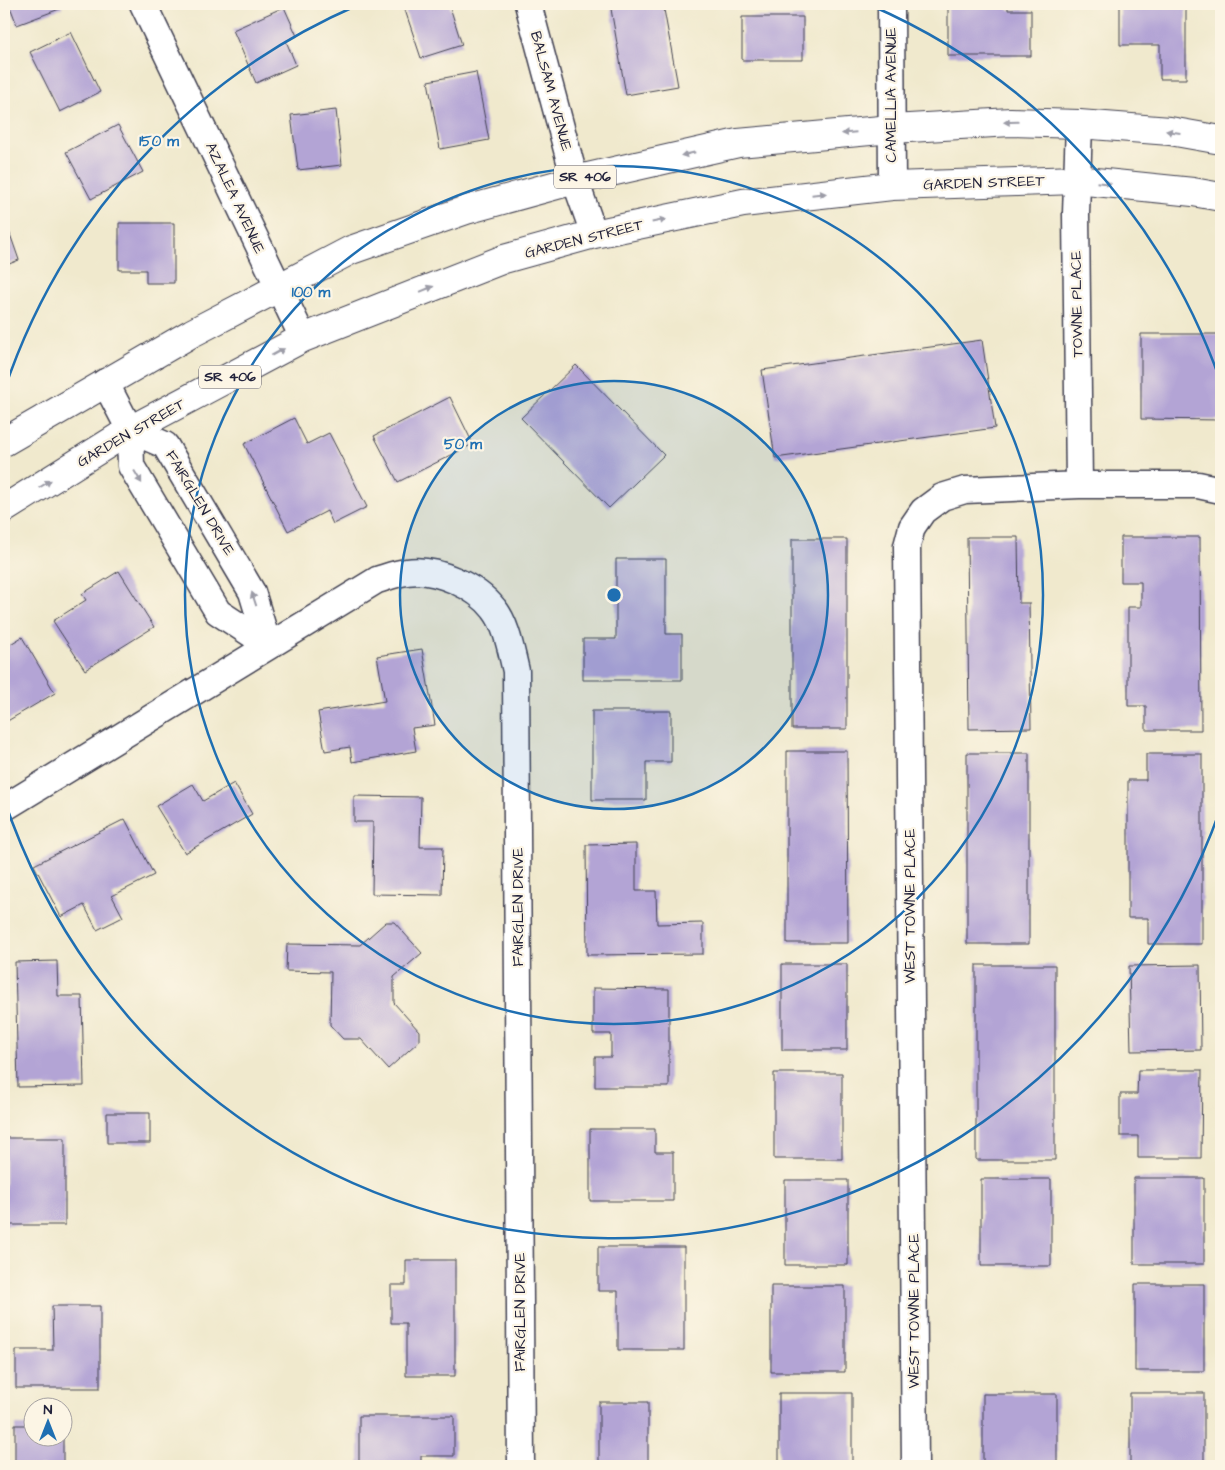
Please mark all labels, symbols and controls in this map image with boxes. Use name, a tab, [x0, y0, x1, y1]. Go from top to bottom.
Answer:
street label: CAMELLIA AVENUE	[881, 27, 902, 162]
street label: BALSAM AVENUE	[525, 29, 577, 153]
one-way arrow	[1003, 119, 1019, 127]
one-way arrow	[1165, 128, 1181, 136]
one-way arrow	[841, 129, 857, 137]
text: 150 m	[139, 131, 179, 152]
street label: AZALEA AVENUE	[200, 139, 270, 257]
one-way arrow	[681, 150, 696, 158]
road number: SR 406	[554, 166, 616, 188]
street label: GARDEN STREET	[923, 170, 1046, 196]
one-way arrow	[1096, 179, 1112, 187]
one-way arrow	[812, 190, 828, 198]
street label: GARDEN STREET	[523, 214, 646, 264]
one-way arrow	[651, 216, 667, 224]
street label: TOWNE PLACE	[1066, 250, 1088, 358]
text: 100 m	[292, 282, 331, 303]
one-way arrow	[420, 285, 435, 292]
one-way arrow	[270, 348, 285, 356]
road number: SR 406	[199, 366, 261, 388]
street label: GARDEN STREET	[73, 393, 189, 472]
text: 50 m	[444, 434, 482, 455]
street label: FAIRGLEN DRIVE	[160, 447, 240, 560]
one-way arrow	[133, 471, 142, 484]
one-way arrow	[38, 479, 52, 488]
centre of rings	[605, 586, 623, 604]
one-way arrow	[250, 591, 257, 606]
street label: WEST TOWNE PLACE	[900, 828, 921, 983]
street label: FAIRGLEN DRIVE	[508, 847, 529, 967]
street label: WEST TOWNE PLACE	[904, 1233, 925, 1388]
street label: FAIRGLEN DRIVE	[510, 1252, 531, 1372]
north arrow	[22, 1398, 72, 1448]
text: N	[44, 1400, 53, 1420]

